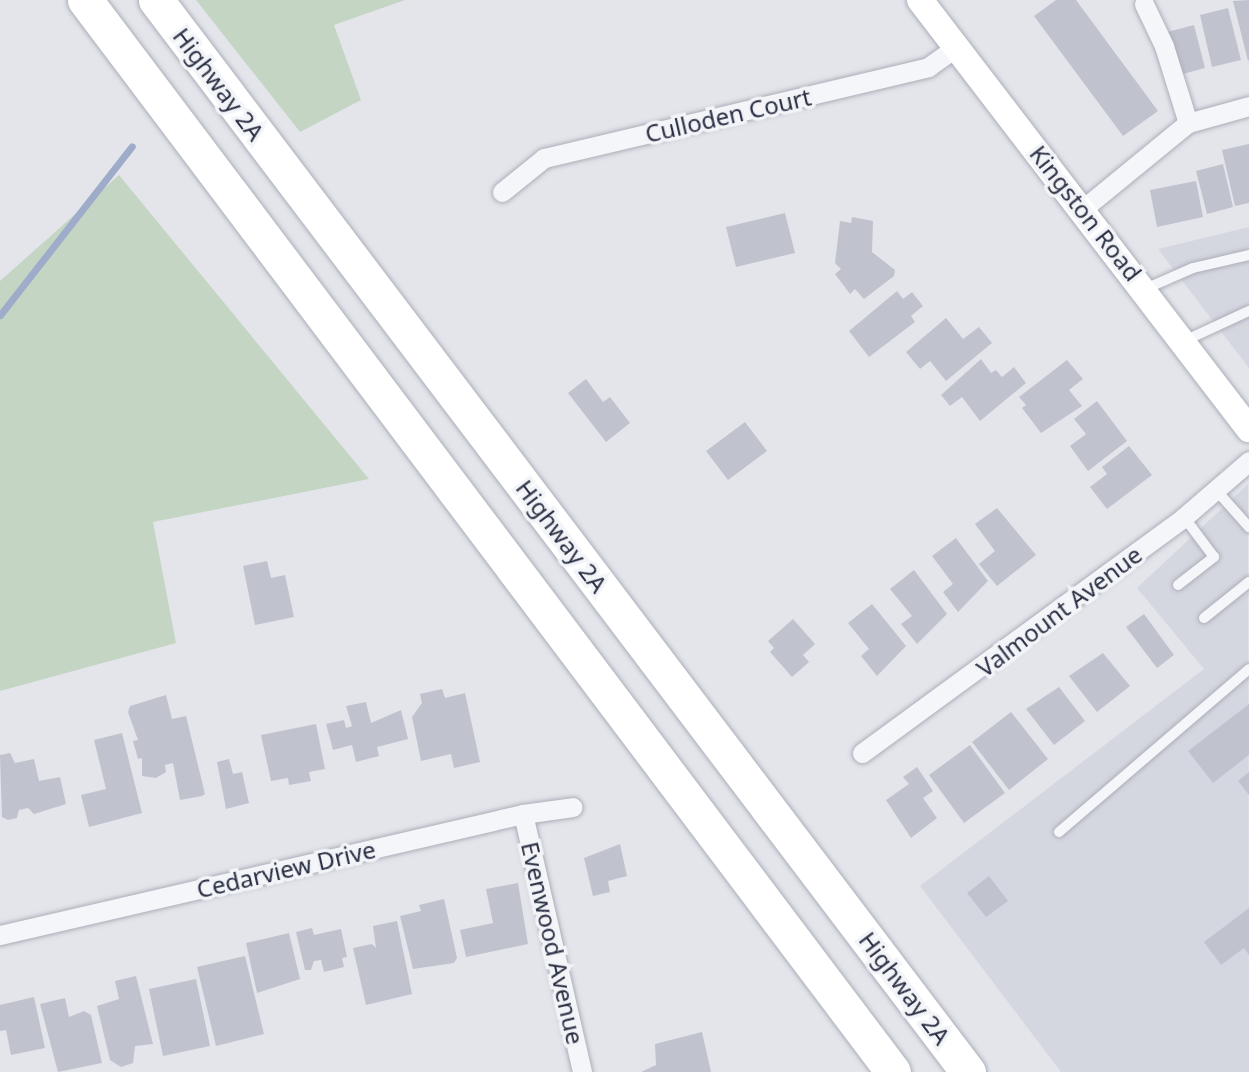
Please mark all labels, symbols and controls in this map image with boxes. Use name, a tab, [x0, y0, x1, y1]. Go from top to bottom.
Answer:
street label: Highway 2A	[167, 22, 271, 146]
street label: Culloden Court	[642, 82, 814, 148]
street label: Kingston Road	[1024, 139, 1148, 287]
street label: Highway 2A	[510, 474, 614, 598]
street label: Valmount Avenue	[971, 540, 1147, 682]
street label: Cedarview Drive	[194, 834, 378, 904]
street label: Evenwood Avenue	[516, 839, 590, 1047]
street label: Highway 2A	[853, 926, 957, 1050]

